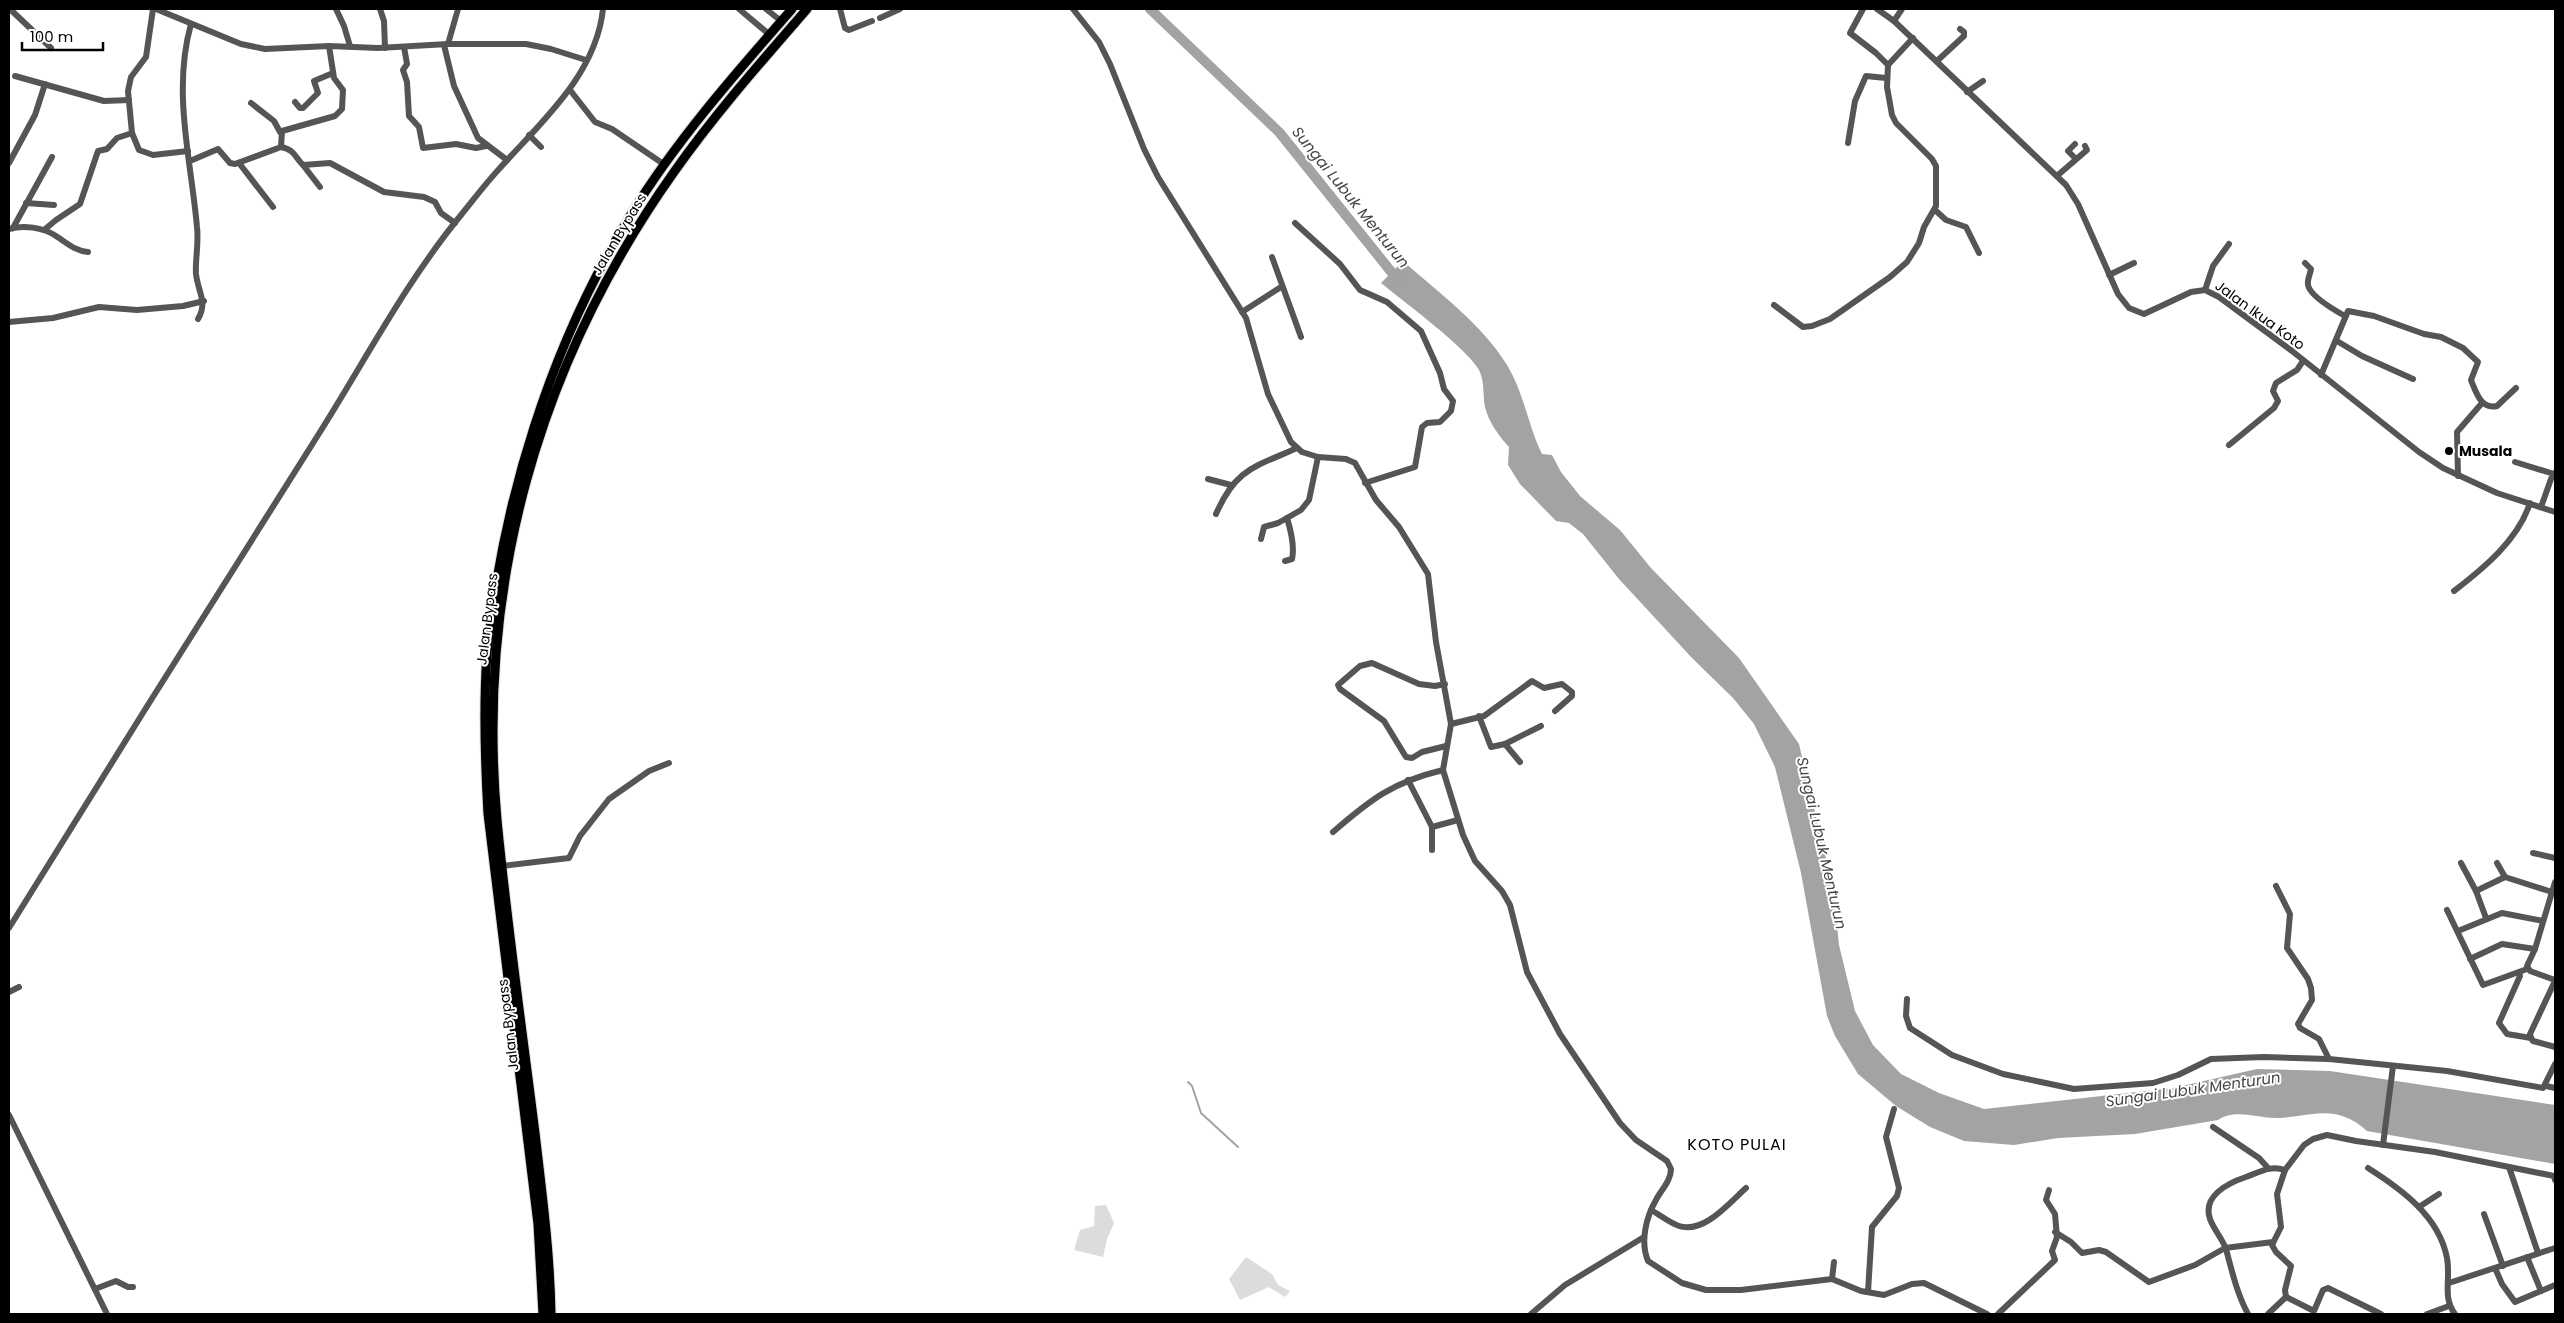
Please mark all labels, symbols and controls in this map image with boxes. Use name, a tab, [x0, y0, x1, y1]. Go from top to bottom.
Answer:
scale bar	[22, 20, 104, 52]
text: 100 m	[30, 26, 73, 47]
water label: Sungai Lubuk Menturun	[1287, 122, 1415, 272]
street label: Jalan Bypass	[587, 189, 651, 279]
street label: Jalan Ikua Koto	[2211, 276, 2309, 354]
place label: Musala	[2459, 441, 2512, 461]
marker: Musala	[2443, 445, 2455, 457]
street label: Jalan Bypass	[471, 572, 503, 666]
water label: Sungai Lubuk Menturun	[1792, 755, 1852, 931]
street label: Jalan Bypass	[492, 978, 524, 1072]
water label: Sungai Lubuk Menturun	[2104, 1066, 2282, 1112]
district label: KOTO PULAI	[1687, 1133, 1787, 1156]

